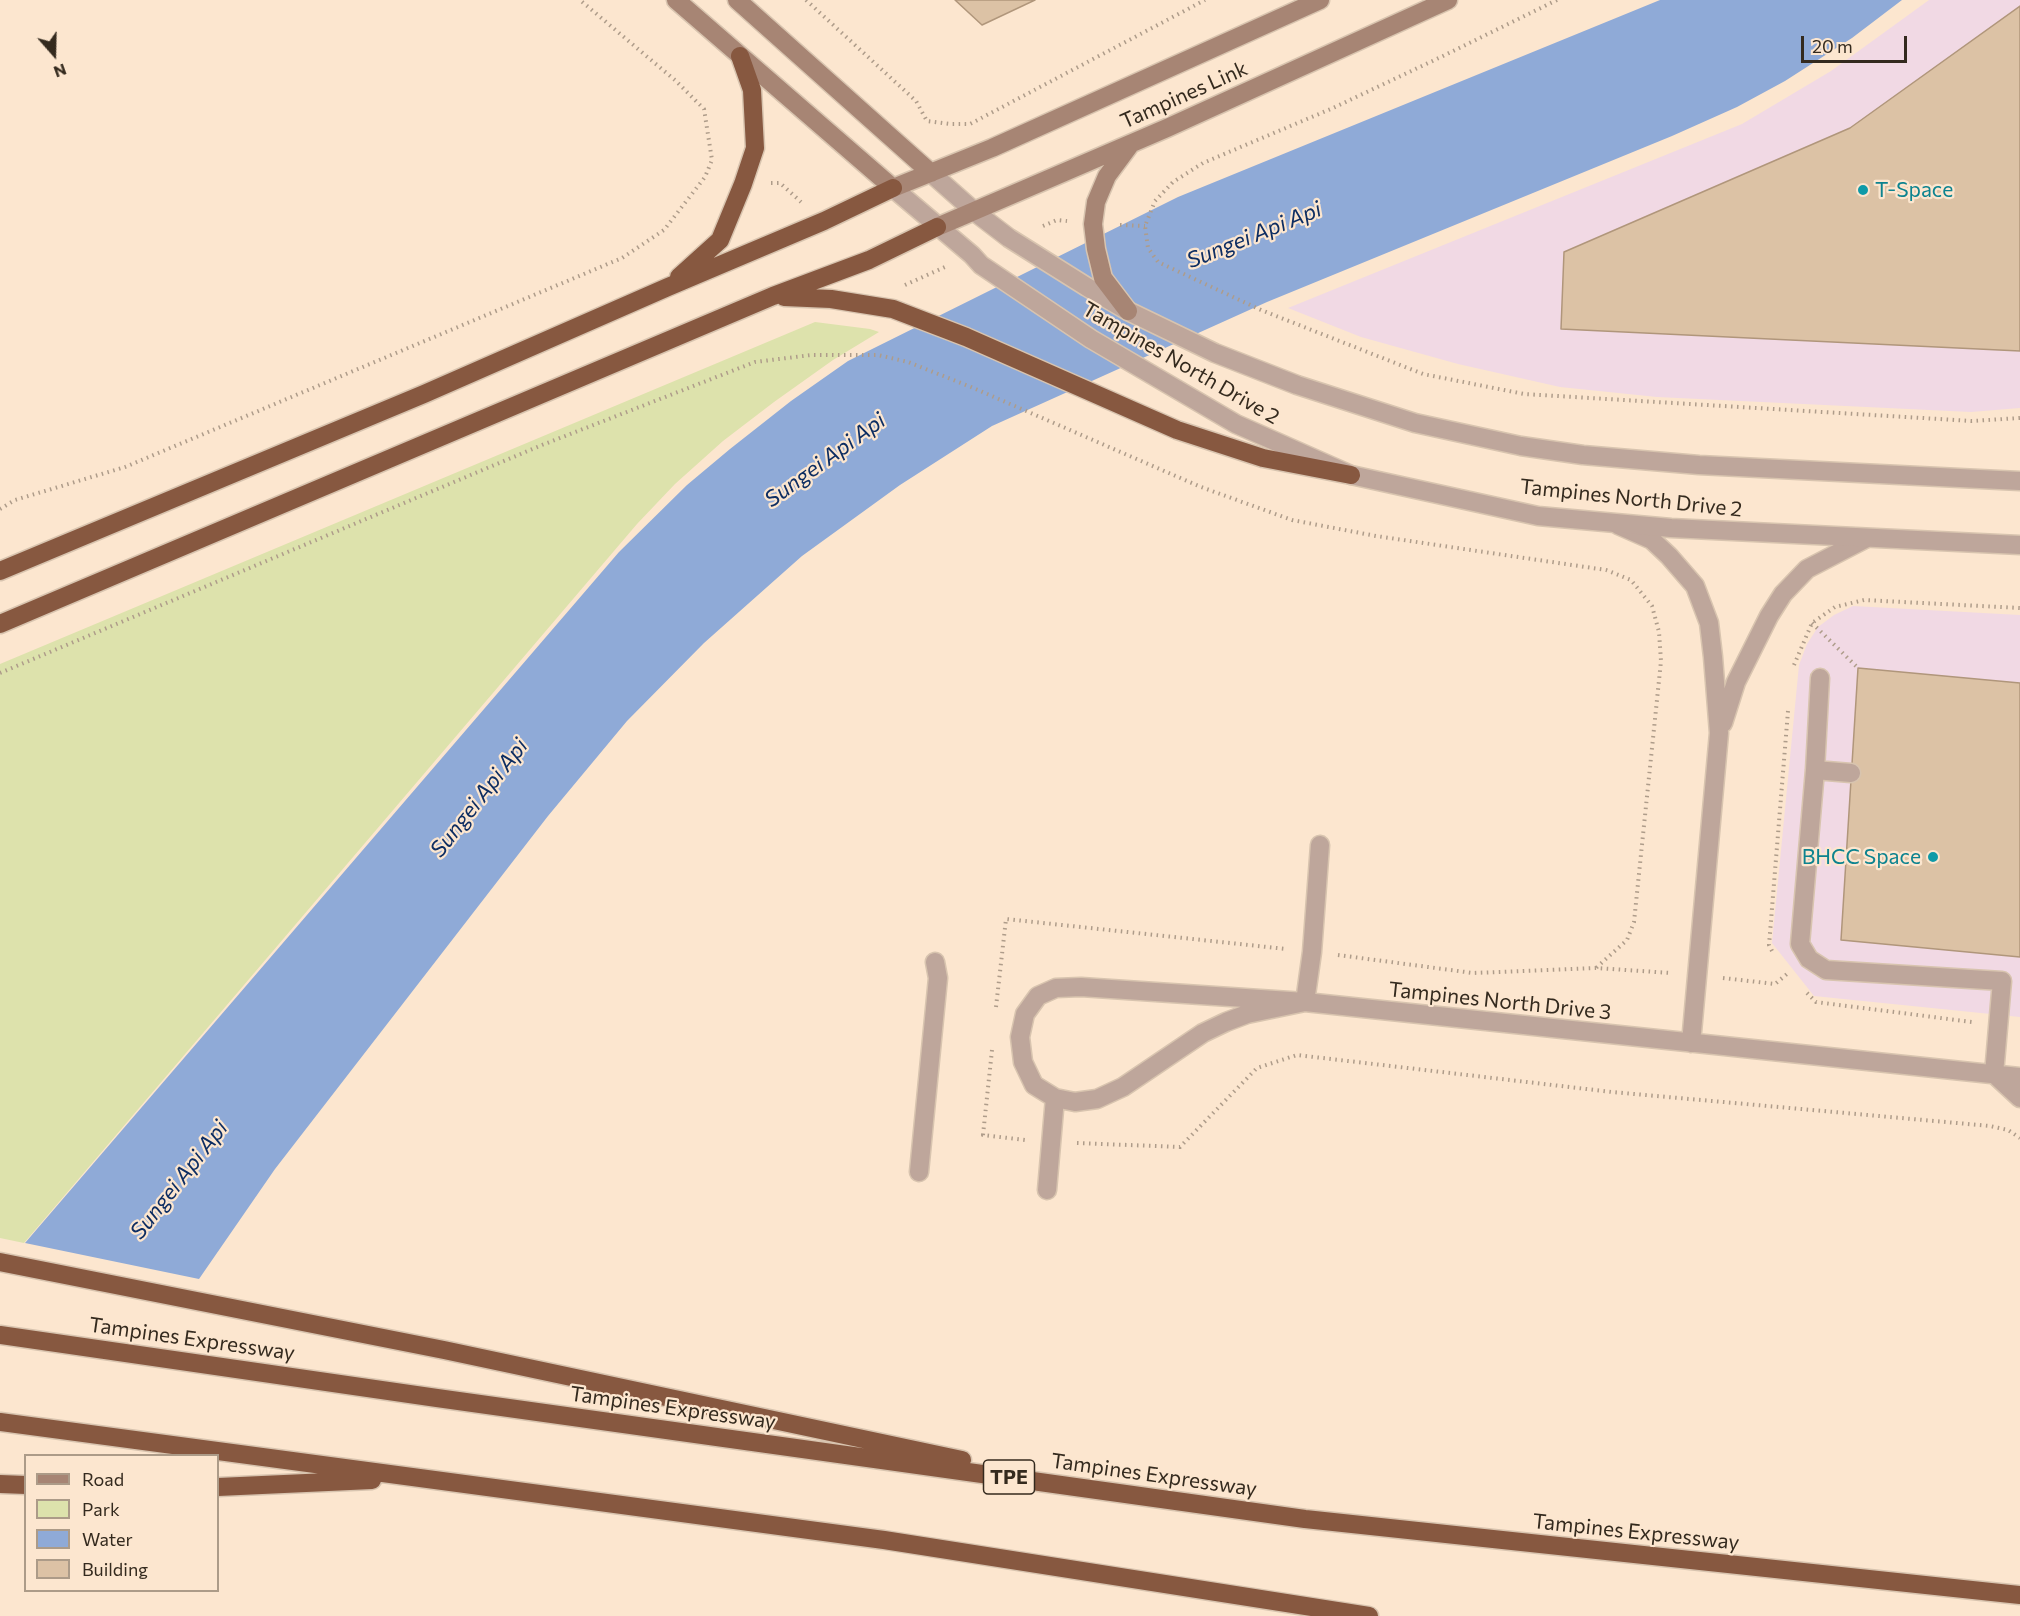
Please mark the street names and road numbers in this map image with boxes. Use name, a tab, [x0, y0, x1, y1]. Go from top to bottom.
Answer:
street label: Tampines Link	[1117, 56, 1251, 134]
street label: Tampines North Drive 2	[1078, 296, 1284, 430]
street label: Tampines North Drive 2	[1519, 474, 1743, 522]
street label: Tampines North Drive 3	[1387, 977, 1613, 1025]
street label: Tampines Expressway	[87, 1312, 297, 1366]
street label: Tampines Expressway	[568, 1381, 778, 1435]
street label: Tampines Expressway	[1049, 1448, 1259, 1502]
road number: TPE	[984, 1460, 1034, 1494]
street label: Tampines Expressway	[1531, 1509, 1741, 1555]

